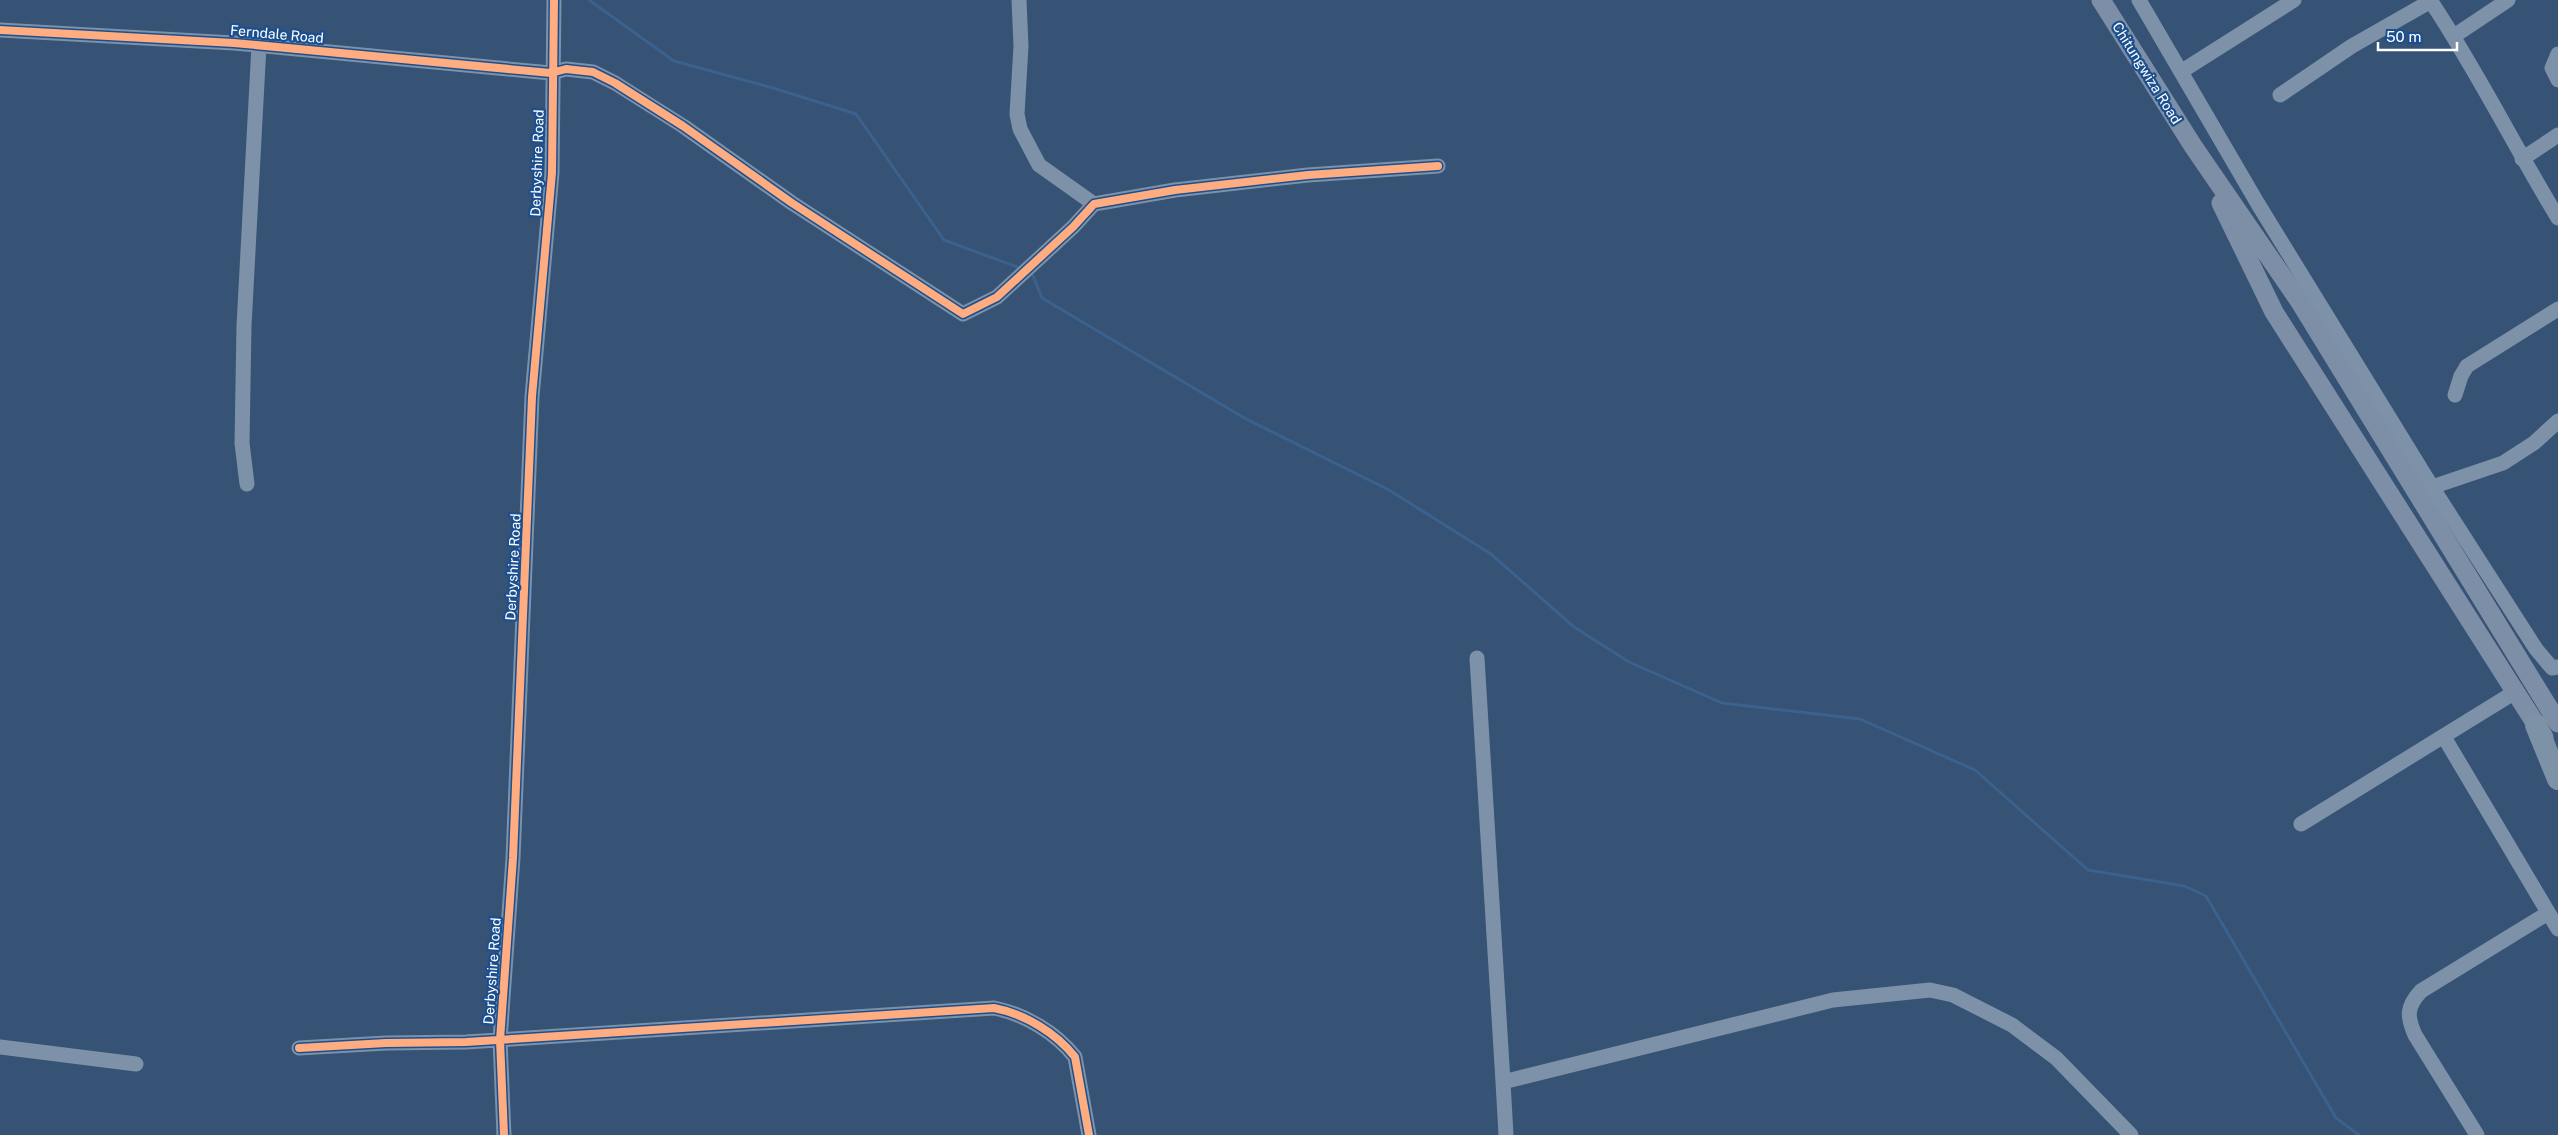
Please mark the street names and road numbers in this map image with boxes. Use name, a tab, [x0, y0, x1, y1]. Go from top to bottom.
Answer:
street label: Chitungwiza Road	[2109, 19, 2185, 127]
street label: Ferndale Road	[229, 22, 325, 46]
street label: Derbyshire Road	[527, 109, 547, 217]
street label: Derbyshire Road	[502, 513, 524, 621]
street label: Derbyshire Road	[480, 917, 504, 1025]

